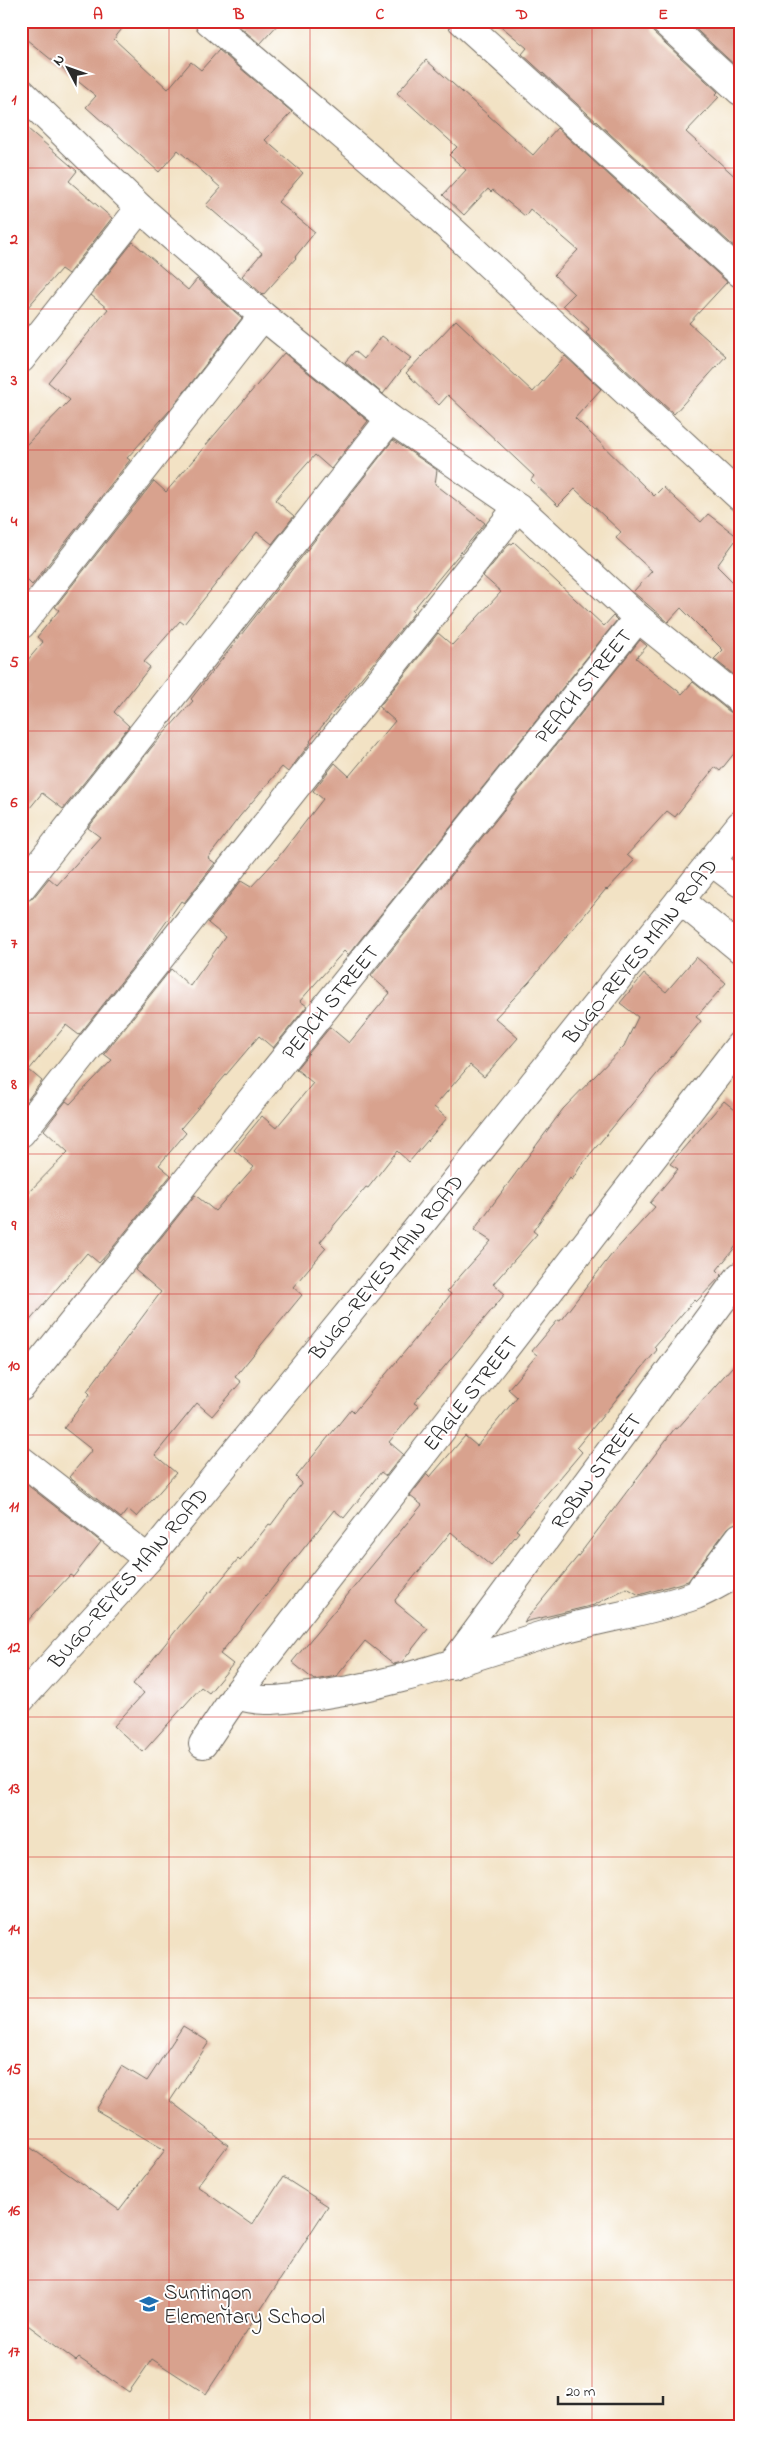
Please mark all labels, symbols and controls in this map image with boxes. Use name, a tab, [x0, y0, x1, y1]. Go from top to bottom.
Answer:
text: A	[93, 3, 103, 27]
text: B	[233, 3, 245, 27]
text: C	[376, 3, 385, 27]
text: D	[515, 3, 528, 27]
text: E	[658, 3, 668, 27]
north arrow	[42, 42, 92, 92]
text: N	[48, 50, 70, 71]
text: 1	[11, 88, 17, 112]
text: 2	[9, 228, 18, 252]
text: 3	[10, 369, 18, 393]
text: 4	[10, 510, 18, 534]
street label: PEACH STREET	[529, 623, 640, 751]
text: 5	[9, 651, 19, 675]
text: 6	[9, 791, 18, 815]
street label: BUGO-REYES MAIN ROAD	[557, 853, 726, 1052]
text: 7	[11, 932, 18, 956]
street label: PEACH STREET	[276, 939, 387, 1067]
text: 8	[10, 1073, 17, 1097]
street label: BUGO-REYES MAIN ROAD	[303, 1169, 472, 1368]
text: 9	[11, 1214, 17, 1238]
street label: EAGLE STREET	[417, 1330, 526, 1458]
text: 10	[8, 1354, 20, 1378]
street label: ROBIN STREET	[545, 1408, 650, 1537]
street label: BUGO-REYES MAIN ROAD	[42, 1482, 217, 1677]
text: 11	[9, 1495, 20, 1519]
text: 12	[7, 1636, 21, 1660]
text: 13	[8, 1777, 20, 1801]
text: 14	[8, 1918, 20, 1942]
text: 15	[7, 2058, 22, 2082]
text: 16	[8, 2199, 21, 2223]
place label: Suntingon Elementary School	[164, 2279, 325, 2335]
school or university icon: Suntingon Elementary School	[138, 2293, 160, 2315]
text: 17	[8, 2340, 20, 2364]
scale bar	[558, 2373, 664, 2405]
text: 20 m	[566, 2381, 596, 2403]

